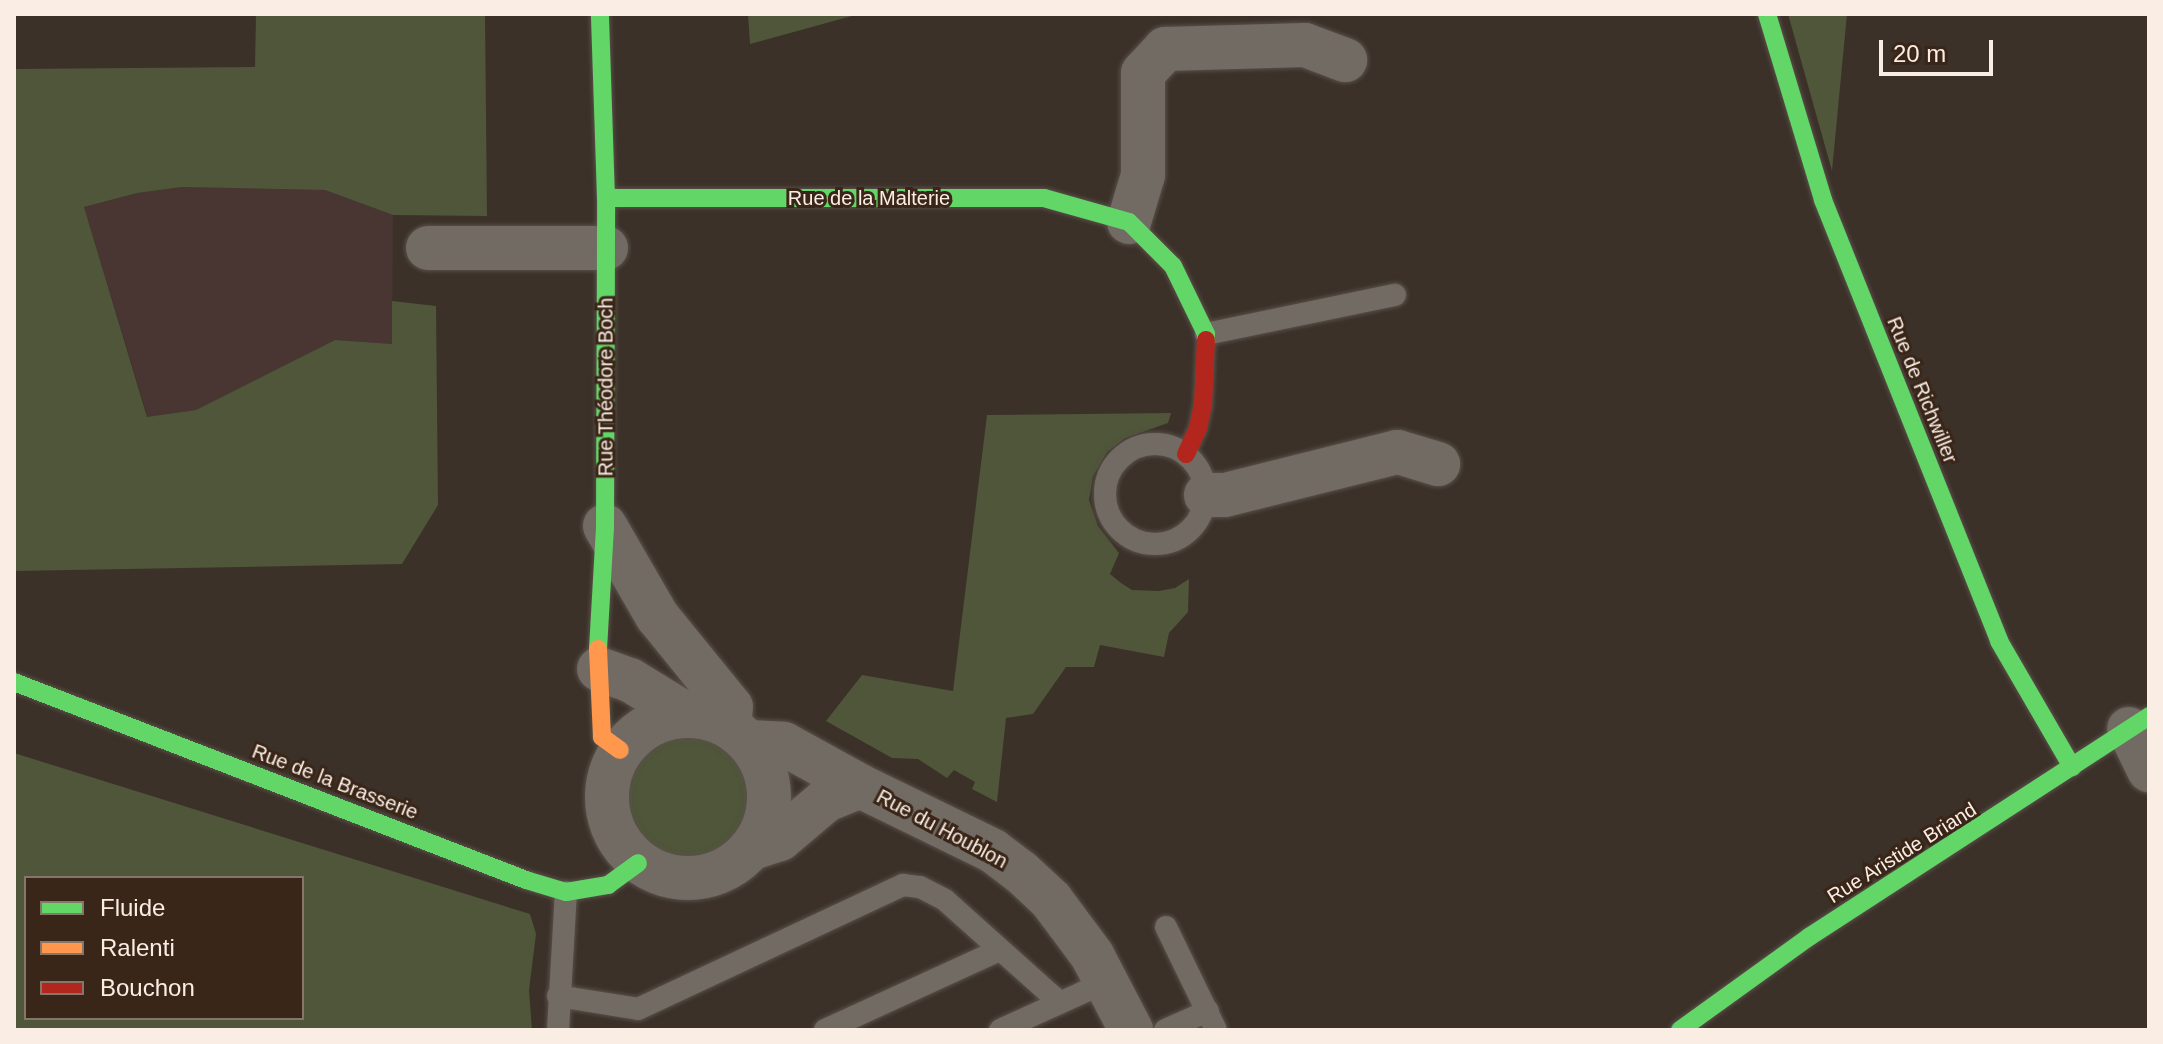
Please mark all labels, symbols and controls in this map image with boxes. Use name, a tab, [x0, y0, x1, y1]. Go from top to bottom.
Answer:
scale bar	[1883, 24, 1997, 74]
text: 20 m	[1893, 40, 1946, 67]
street label: Rue de la Malterie	[788, 186, 950, 210]
street label: Rue Théodore Boch	[594, 297, 618, 477]
street label: Rue de Richwiller	[1882, 313, 1962, 467]
street label: Rue de la Brasserie	[249, 739, 421, 825]
street label: Rue du Houblon	[873, 784, 1011, 874]
street label: Rue Aristide Briand	[1823, 797, 1981, 909]
legend	[24, 876, 304, 1020]
text: Fluide	[100, 894, 165, 921]
text: Ralenti	[100, 934, 175, 961]
text: Bouchon	[100, 974, 195, 1001]

